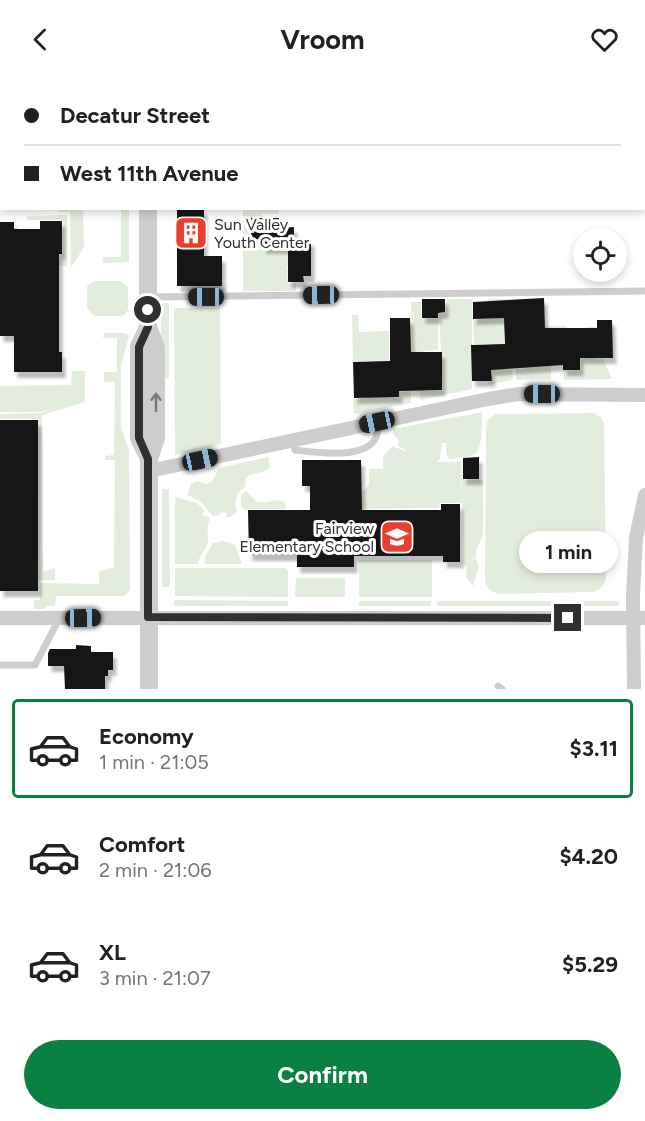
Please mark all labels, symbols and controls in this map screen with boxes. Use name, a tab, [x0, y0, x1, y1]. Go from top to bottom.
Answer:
icon: back	[24, 23, 57, 56]
text: Vroom	[280, 23, 365, 56]
icon: heart	[588, 23, 621, 56]
text: Decatur Street	[60, 102, 210, 129]
text: West 11th Avenue	[60, 160, 238, 187]
building icon: Sun Valley Youth Center	[173, 215, 209, 251]
place label: Sun Valley Youth Center	[214, 215, 310, 252]
map controls	[573, 228, 627, 282]
button: locate	[573, 228, 627, 282]
car	[303, 286, 339, 304]
car	[188, 288, 224, 306]
route start	[134, 296, 161, 323]
car	[524, 385, 560, 403]
one-way arrow	[150, 392, 162, 412]
car	[358, 409, 396, 435]
car	[181, 447, 219, 473]
place label: Fairview Elementary School	[240, 519, 374, 556]
school or university icon: Fairview Elementary School	[379, 519, 415, 555]
callout: 1 min	[518, 531, 618, 573]
text: 1 min	[545, 540, 592, 564]
route end	[554, 604, 581, 631]
car	[65, 609, 101, 627]
icon: car	[27, 722, 81, 776]
text: Economy	[99, 723, 194, 750]
text: $3.11	[570, 735, 618, 762]
text: 1 min · 21:05	[99, 750, 209, 774]
icon: car	[27, 830, 81, 884]
text: Comfort	[99, 831, 185, 858]
text: $4.20	[559, 843, 618, 870]
text: 2 min · 21:06	[99, 858, 212, 882]
icon: car	[27, 938, 81, 992]
text: XL	[99, 939, 126, 966]
text: $5.29	[562, 951, 618, 978]
text: 3 min · 21:07	[99, 966, 211, 990]
button: Confirm	[24, 1040, 621, 1109]

